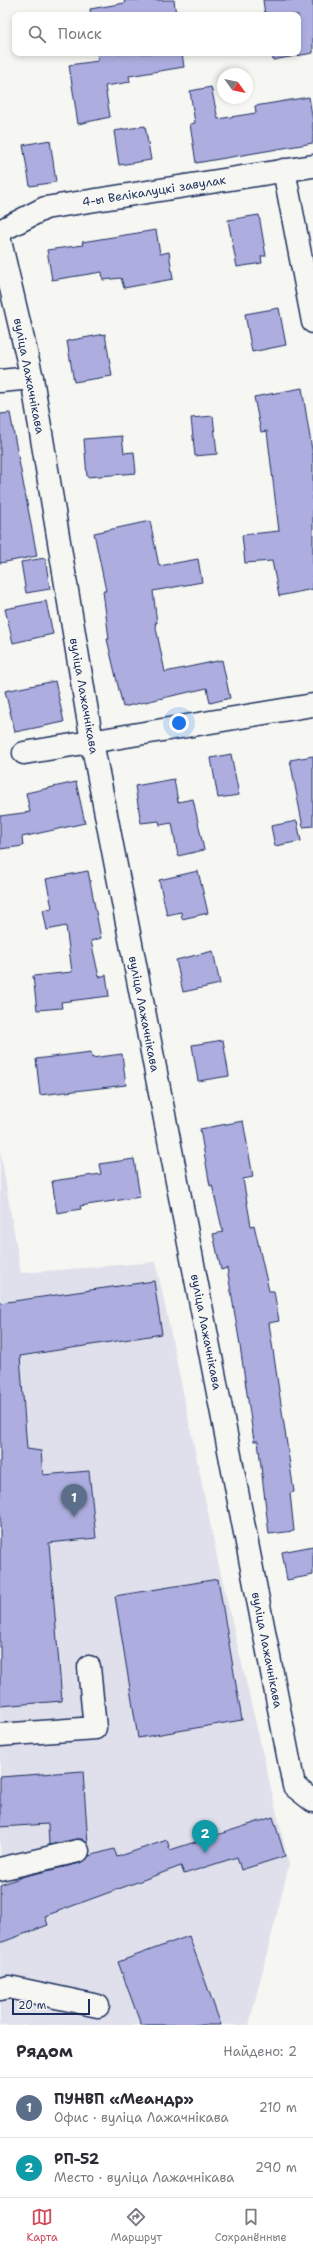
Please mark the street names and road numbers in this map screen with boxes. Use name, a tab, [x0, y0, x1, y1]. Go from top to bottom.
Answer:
street label: 4-ы Велікалуцкі завулак	[81, 172, 228, 210]
street label: вуліца Лажачнікава	[10, 317, 48, 436]
street label: вуліца Лажачнікава	[66, 637, 102, 756]
street label: вуліца Лажачнікава	[125, 955, 163, 1074]
street label: вуліца Лажачнікава	[187, 1273, 225, 1392]
street label: вуліца Лажачнікава	[248, 1591, 286, 1710]

